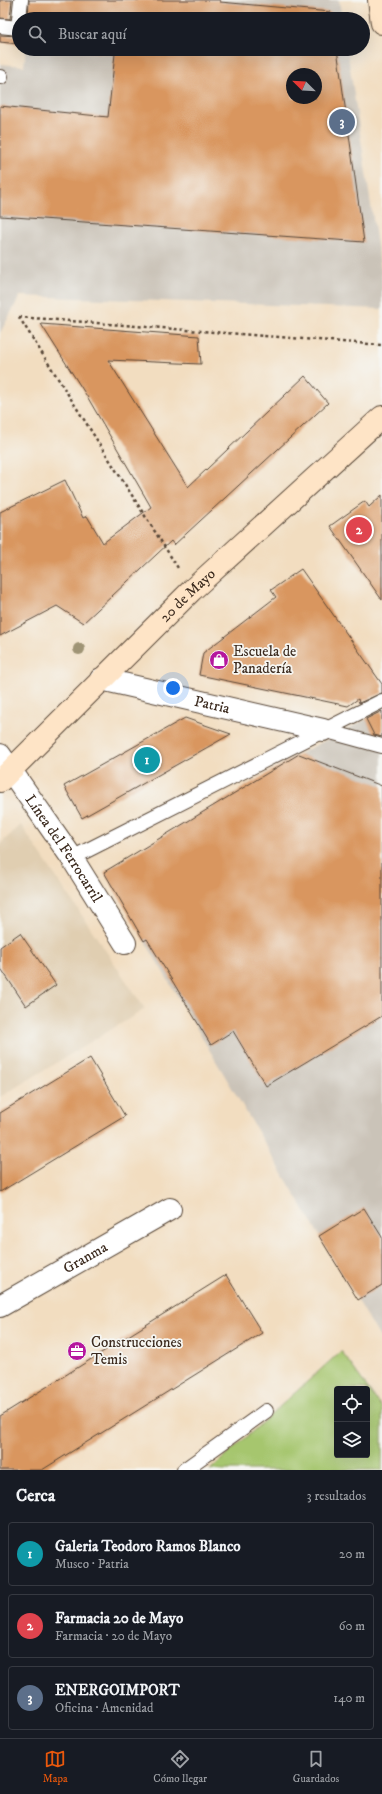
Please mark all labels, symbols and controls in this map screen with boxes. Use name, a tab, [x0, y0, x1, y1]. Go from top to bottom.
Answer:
search box	[12, 12, 370, 56]
icon: search	[26, 23, 48, 45]
text: Buscar aquí	[58, 25, 126, 44]
north arrow	[286, 68, 322, 104]
pin: 3	[329, 107, 355, 137]
pin: 2	[346, 515, 372, 545]
street label: 20 de Mayo	[156, 564, 220, 627]
place label: Escuela de Panadería	[233, 642, 296, 678]
shop icon: Escuela de Panadería	[208, 649, 230, 671]
your location	[163, 678, 183, 698]
street label: Patria	[192, 692, 232, 718]
pin: 1	[134, 745, 160, 775]
street label: Línea del Ferrocarril	[21, 791, 106, 906]
street label: Granma	[60, 1237, 111, 1278]
place label: Construcciones Temis	[91, 1333, 182, 1369]
office icon: Construcciones Temis	[66, 1340, 88, 1362]
map controls	[334, 1386, 370, 1458]
button: locate	[334, 1386, 370, 1422]
button: layers	[334, 1422, 370, 1458]
text: Cerca	[16, 1485, 55, 1507]
text: 3 resultados	[307, 1488, 366, 1504]
text: Galeria Teodoro Ramos Blanco	[55, 1537, 241, 1556]
text: 1	[28, 1546, 32, 1562]
text: 20 m	[339, 1546, 365, 1562]
text: Museo · Patria	[55, 1556, 129, 1572]
text: Farmacia 20 de Mayo	[55, 1609, 183, 1628]
text: 2	[27, 1618, 33, 1634]
text: 60 m	[339, 1618, 365, 1634]
text: Farmacia · 20 de Mayo	[55, 1628, 172, 1644]
text: ENERGOIMPORT	[55, 1681, 180, 1700]
text: 3	[28, 1690, 32, 1706]
text: 140 m	[333, 1690, 365, 1706]
text: Oficina · Amenidad	[55, 1700, 154, 1716]
tab: Mapa	[43, 1748, 68, 1786]
tab: Cómo llegar	[153, 1748, 207, 1786]
tab: Guardados	[293, 1748, 339, 1786]

